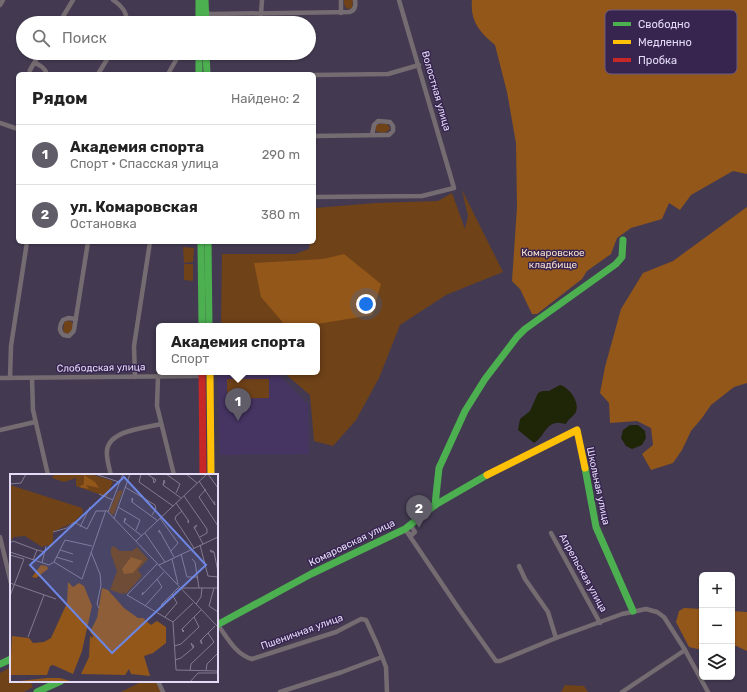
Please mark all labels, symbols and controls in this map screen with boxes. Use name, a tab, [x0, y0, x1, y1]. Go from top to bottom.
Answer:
legend	[605, 10, 737, 74]
search box	[16, 16, 316, 60]
text: Свободно	[638, 18, 690, 31]
icon: search	[30, 27, 52, 49]
text: Поиск	[62, 29, 107, 47]
text: Медленно	[638, 36, 692, 49]
street label: Волостная улица	[419, 50, 453, 132]
text: Пробка	[638, 54, 677, 67]
text: Рядом	[32, 88, 88, 108]
text: Найдено: 2	[231, 91, 300, 106]
text: Академия спорта	[70, 138, 204, 156]
text: 1	[42, 147, 48, 162]
text: 290 m	[262, 147, 300, 162]
text: Спорт · Спасская улица	[70, 156, 219, 171]
text: ул. Комаровская	[70, 198, 198, 216]
text: 2	[41, 207, 49, 222]
text: 380 m	[261, 207, 300, 222]
text: Остановка	[70, 216, 137, 231]
park label: Комаровское кладбище	[521, 247, 585, 271]
your location	[356, 294, 376, 314]
popup	[156, 323, 320, 375]
text: Академия спорта	[171, 333, 305, 351]
text: Спорт	[171, 351, 209, 366]
street label: Слободская улица	[56, 361, 146, 375]
pin: 1	[225, 388, 251, 421]
street label: Школьная улица	[584, 446, 612, 526]
inset map	[10, 474, 218, 682]
pin: 2	[406, 495, 432, 528]
street label: Комаровская улица	[307, 517, 397, 569]
street label: Апрельская улица	[556, 532, 610, 614]
map controls	[699, 572, 735, 680]
button: +	[699, 572, 735, 608]
button: −	[699, 608, 735, 644]
street label: Пшеничная улица	[259, 612, 345, 652]
button: layers	[699, 644, 735, 680]

